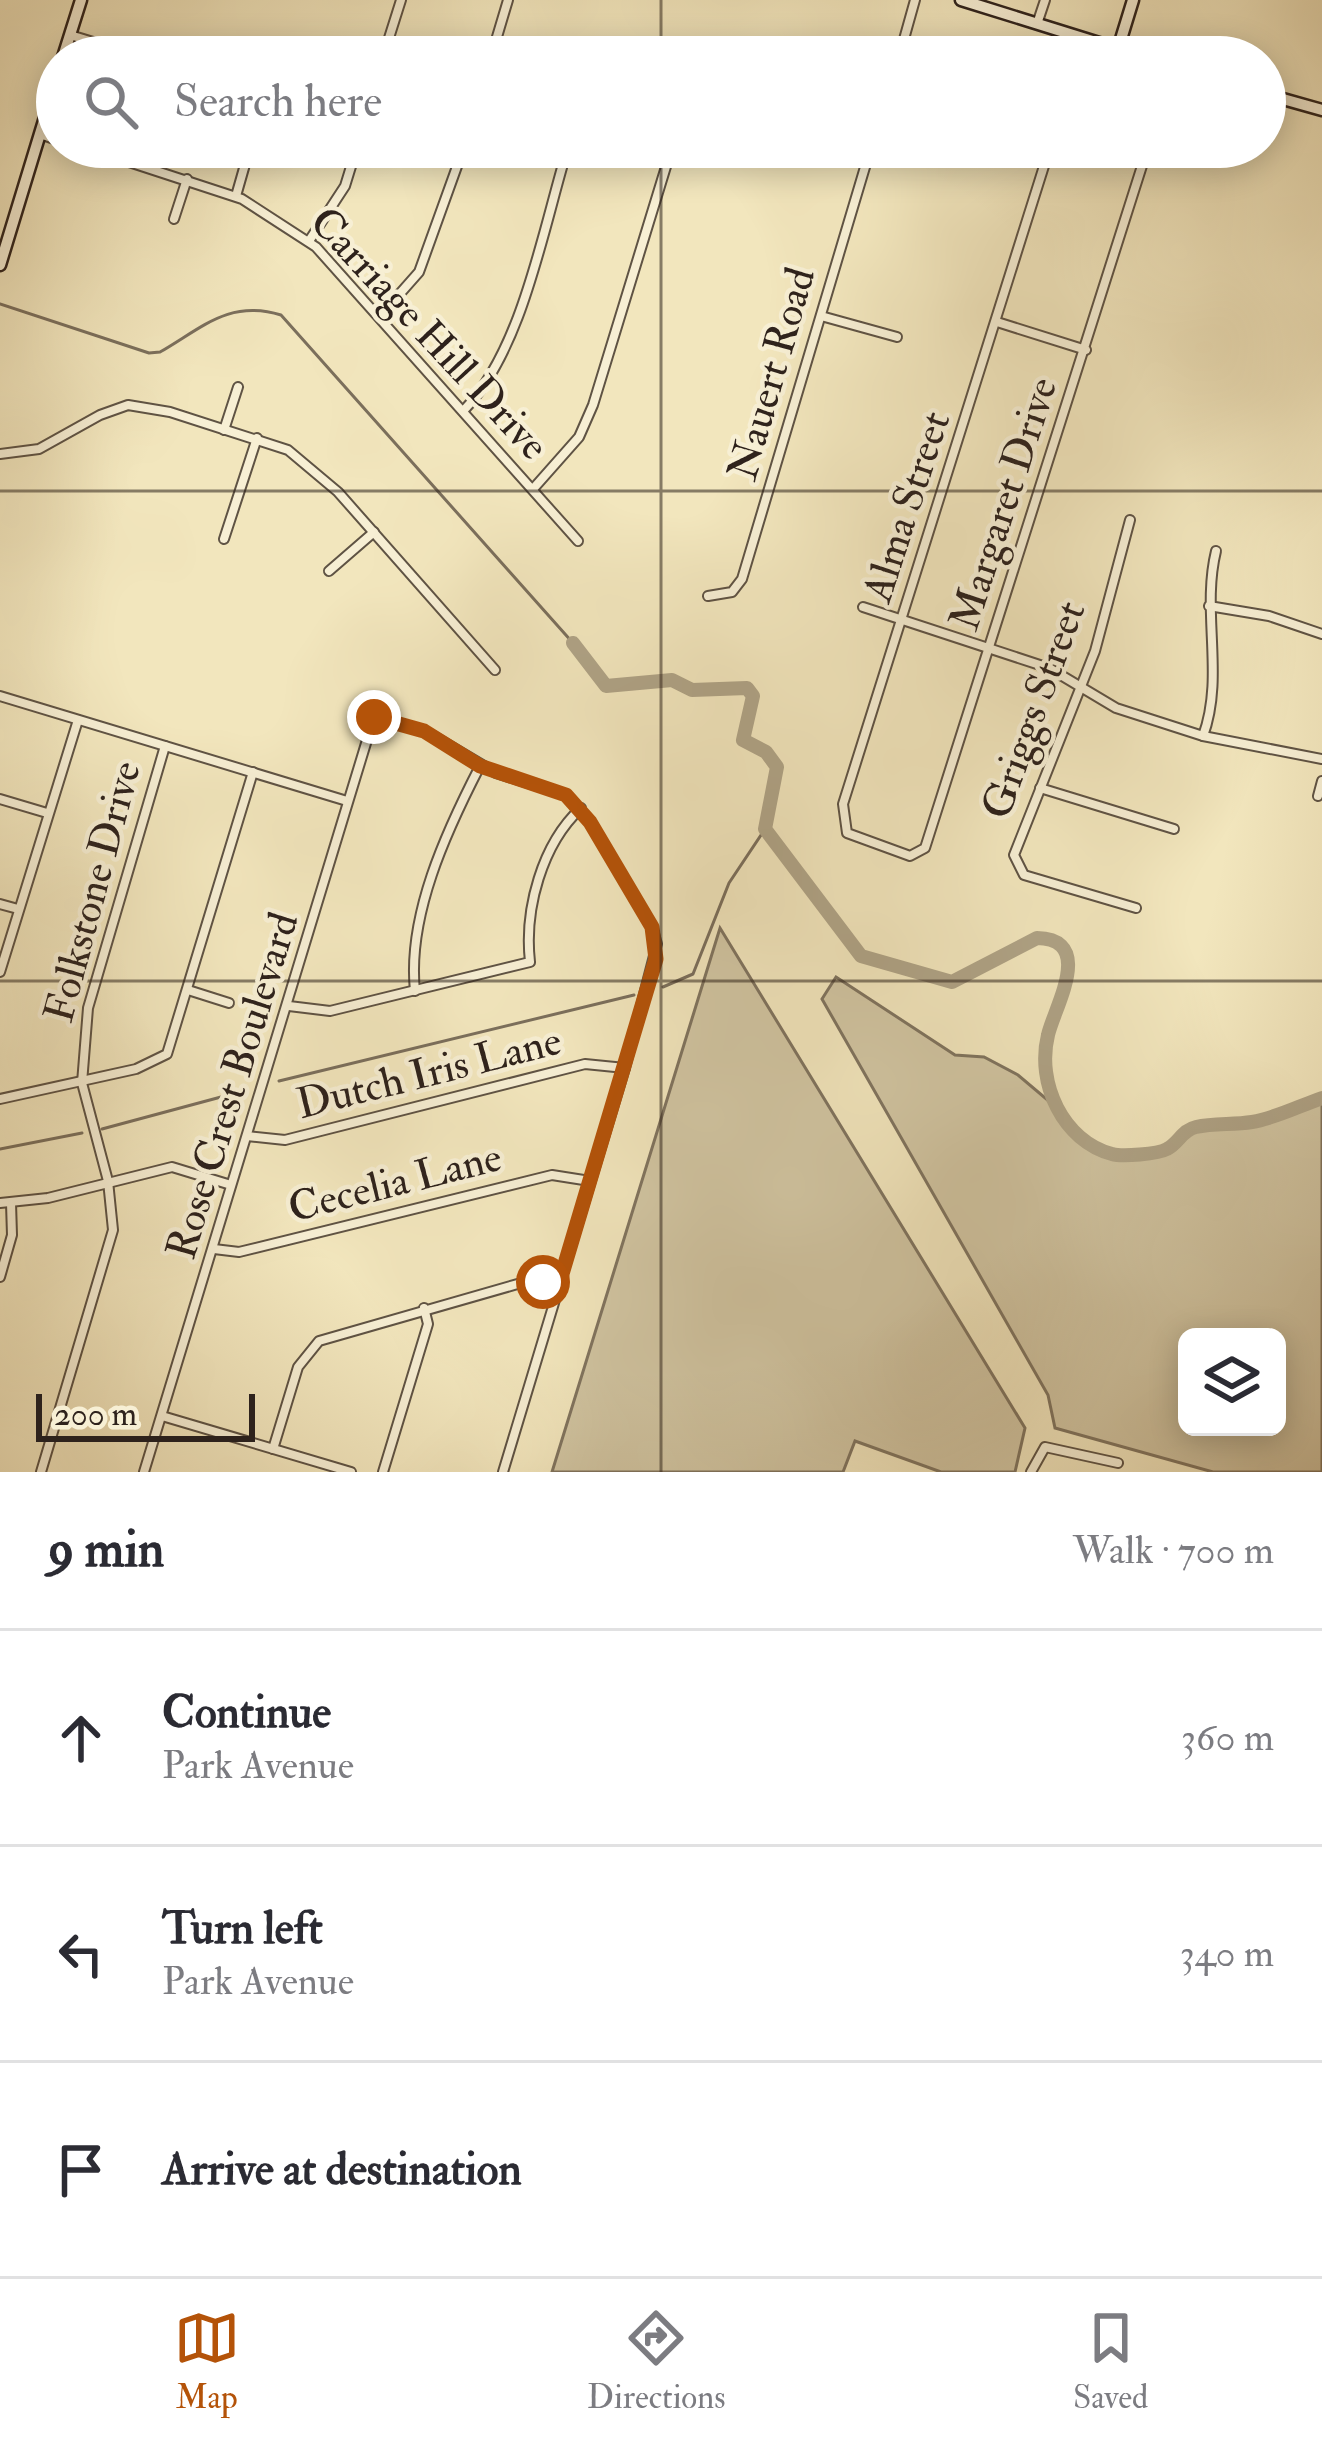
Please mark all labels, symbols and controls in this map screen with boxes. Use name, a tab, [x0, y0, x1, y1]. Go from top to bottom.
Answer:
search box	[36, 36, 1286, 168]
icon: search	[78, 69, 144, 135]
text: Search here	[174, 74, 382, 130]
street label: Carriage Hill Drive	[299, 197, 559, 471]
street label: Nauert Road	[717, 261, 827, 486]
street label: Margaret Drive	[939, 371, 1069, 637]
street label: Alma Street	[851, 405, 962, 610]
street label: Griggs Street	[971, 594, 1097, 826]
route end	[347, 690, 401, 744]
street label: Folkstone Drive	[33, 756, 153, 1028]
street label: Rose Crest Boulevard	[156, 906, 311, 1266]
street label: Dutch Iris Lane	[291, 1015, 567, 1131]
street label: Cecelia Lane	[283, 1131, 507, 1235]
route start	[516, 1255, 570, 1309]
map controls	[1178, 1328, 1286, 1436]
button: layers	[1178, 1328, 1286, 1436]
scale bar	[36, 1388, 255, 1441]
text: 200 m	[54, 1394, 137, 1435]
text: 9 min	[48, 1518, 164, 1582]
text: Walk · 700 m	[1073, 1526, 1274, 1575]
text: Continue	[162, 1685, 331, 1741]
icon: ahead	[48, 1705, 114, 1771]
text: 360 m	[1181, 1713, 1274, 1762]
text: Park Avenue	[162, 1741, 354, 1790]
text: Turn left	[162, 1901, 323, 1957]
icon: left	[48, 1921, 114, 1987]
text: 340 m	[1180, 1929, 1274, 1978]
text: Park Avenue	[162, 1957, 354, 2006]
icon: arrive	[48, 2137, 114, 2203]
text: Arrive at destination	[162, 2142, 522, 2198]
tab: Map	[174, 2305, 240, 2418]
tab: Directions	[587, 2305, 726, 2418]
tab: Saved	[1073, 2305, 1148, 2418]

